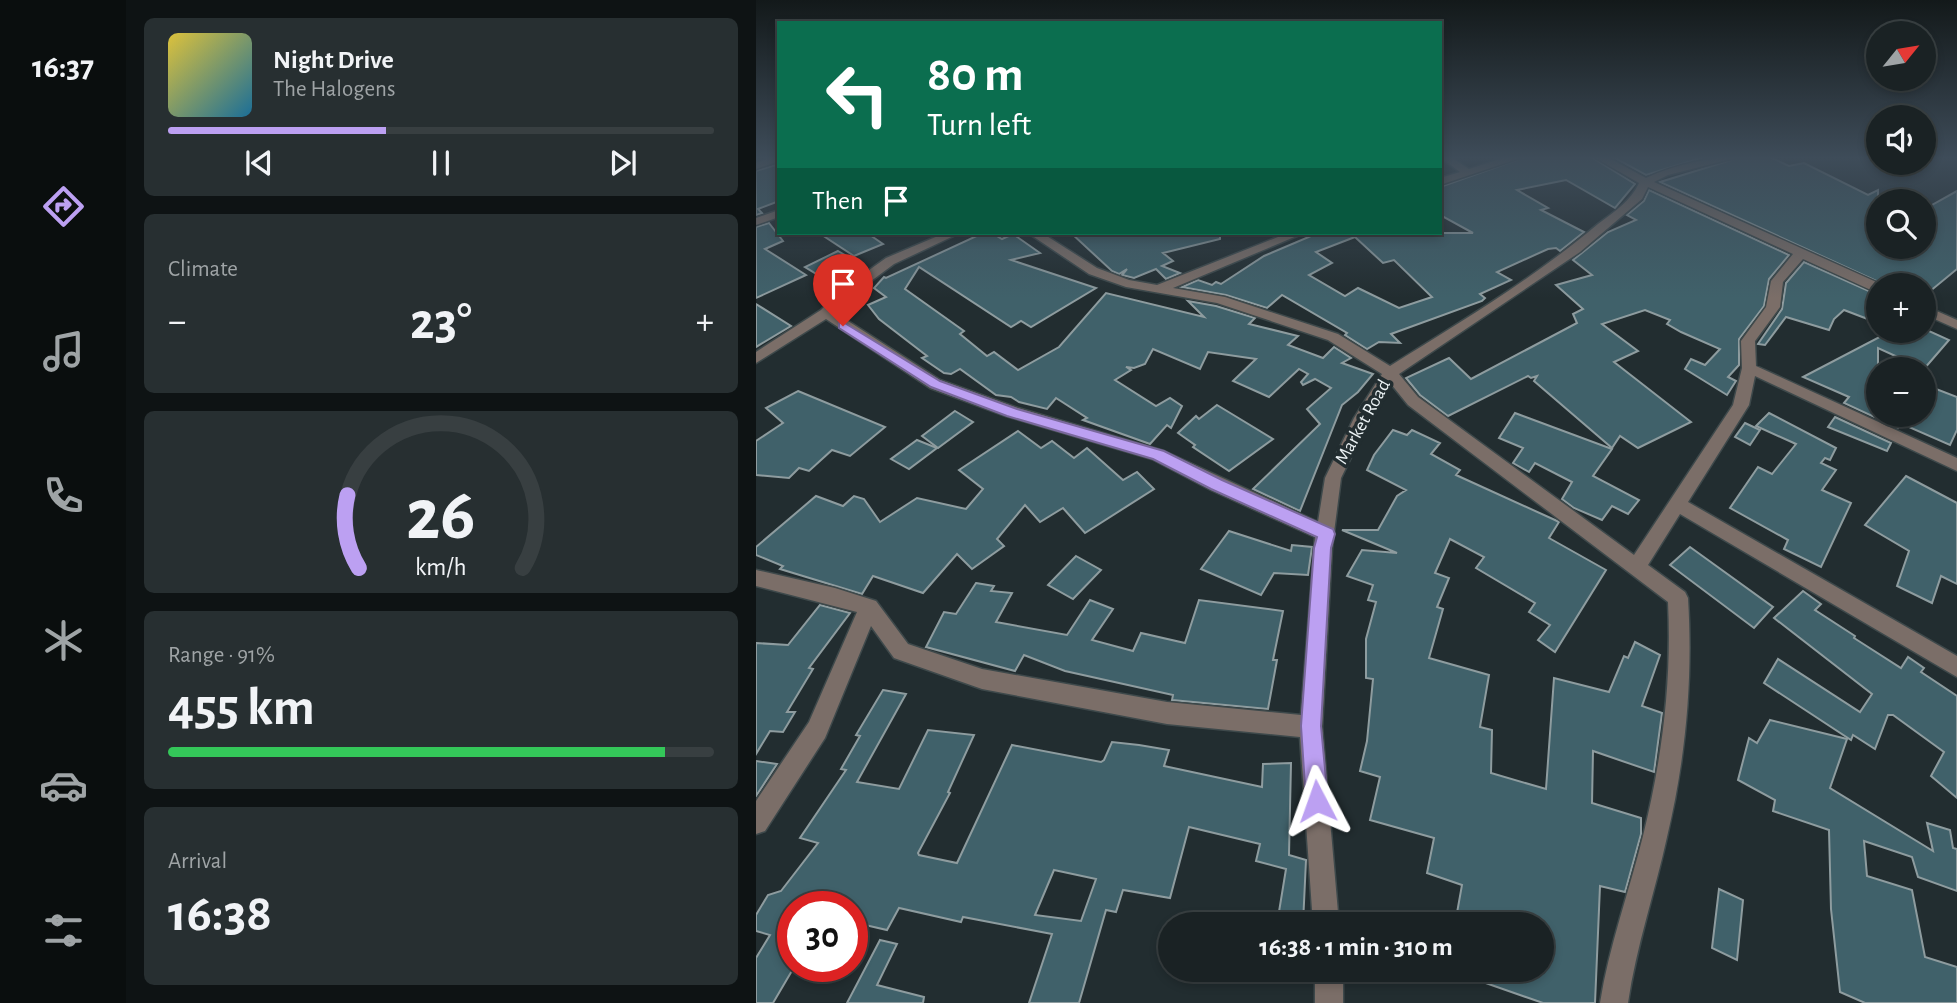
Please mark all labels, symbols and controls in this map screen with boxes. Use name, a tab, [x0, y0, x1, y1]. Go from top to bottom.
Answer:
north arrow	[1866, 21, 1936, 91]
map controls	[1866, 21, 1936, 427]
text: Night Drive	[273, 47, 394, 73]
icon: left	[812, 49, 903, 140]
text: 16:37	[32, 51, 94, 83]
text: 80 m	[927, 51, 1024, 100]
text: The Halogens	[273, 78, 395, 101]
button: sound	[1866, 105, 1936, 175]
text: Turn left	[927, 109, 1031, 141]
icon: previous	[240, 144, 278, 182]
icon: pause	[422, 144, 460, 182]
icon: next	[604, 144, 642, 182]
icon: directions	[39, 182, 88, 231]
icon: arrive	[877, 182, 915, 220]
text: Then	[812, 188, 863, 214]
button: search	[1866, 189, 1936, 259]
pin	[813, 254, 873, 326]
text: Climate	[168, 258, 238, 281]
icon: arrive	[824, 265, 862, 303]
button: +	[1866, 273, 1936, 343]
text: 23°	[410, 296, 472, 348]
text: −	[168, 303, 186, 341]
text: +	[696, 303, 714, 341]
icon: music	[39, 327, 88, 376]
button: −	[1866, 357, 1936, 427]
street label: Market Road	[1332, 376, 1394, 468]
icon: phone	[39, 471, 88, 520]
text: 26	[406, 480, 476, 553]
text: km/h	[415, 554, 467, 579]
icon: climate	[39, 616, 88, 665]
text: Range · 91%	[168, 644, 275, 667]
text: 455 km	[168, 682, 315, 734]
icon: car	[39, 761, 88, 810]
position arrow	[1280, 764, 1354, 838]
text: Arrival	[168, 850, 227, 873]
text: 16:38	[168, 888, 272, 940]
speed limit sign: 30	[777, 891, 868, 982]
icon: filters	[39, 906, 88, 955]
text: 16:38 · 1 min · 310 m	[1259, 934, 1453, 960]

